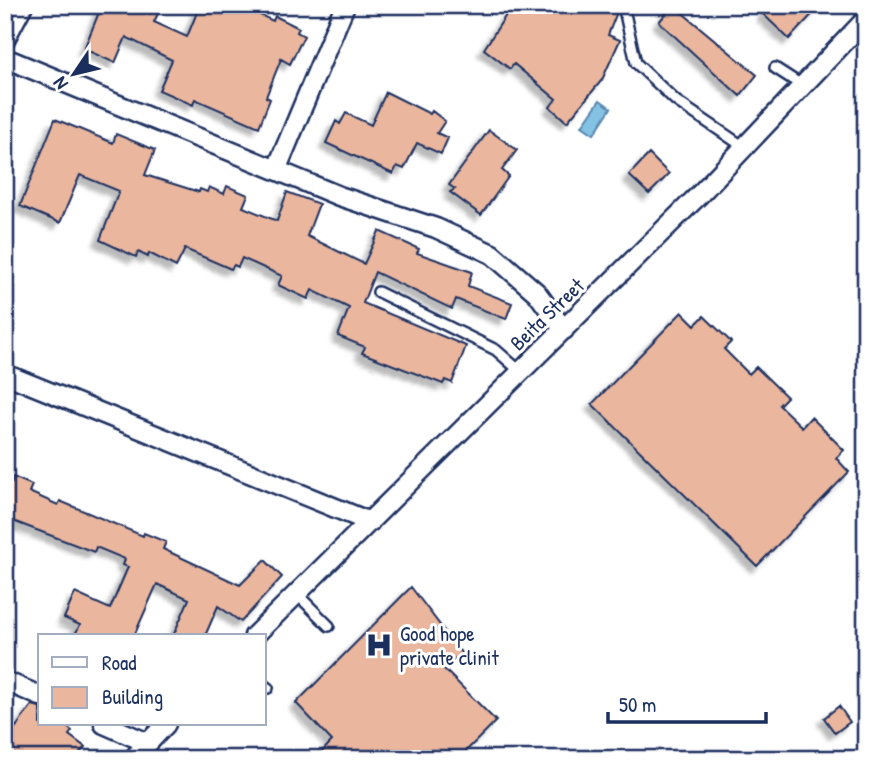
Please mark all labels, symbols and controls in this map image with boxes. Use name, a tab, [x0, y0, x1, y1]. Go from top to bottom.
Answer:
north arrow	[38, 38, 108, 108]
text: N	[47, 72, 74, 95]
street label: Beita Street	[504, 271, 591, 357]
place label: Good hope private clinit	[400, 619, 499, 672]
hospital icon: Good hope private clinit	[364, 630, 394, 660]
legend	[38, 634, 266, 726]
text: Road	[102, 648, 136, 677]
scale bar	[608, 680, 766, 724]
text: Building	[102, 682, 163, 711]
text: 50 m	[619, 690, 656, 719]

